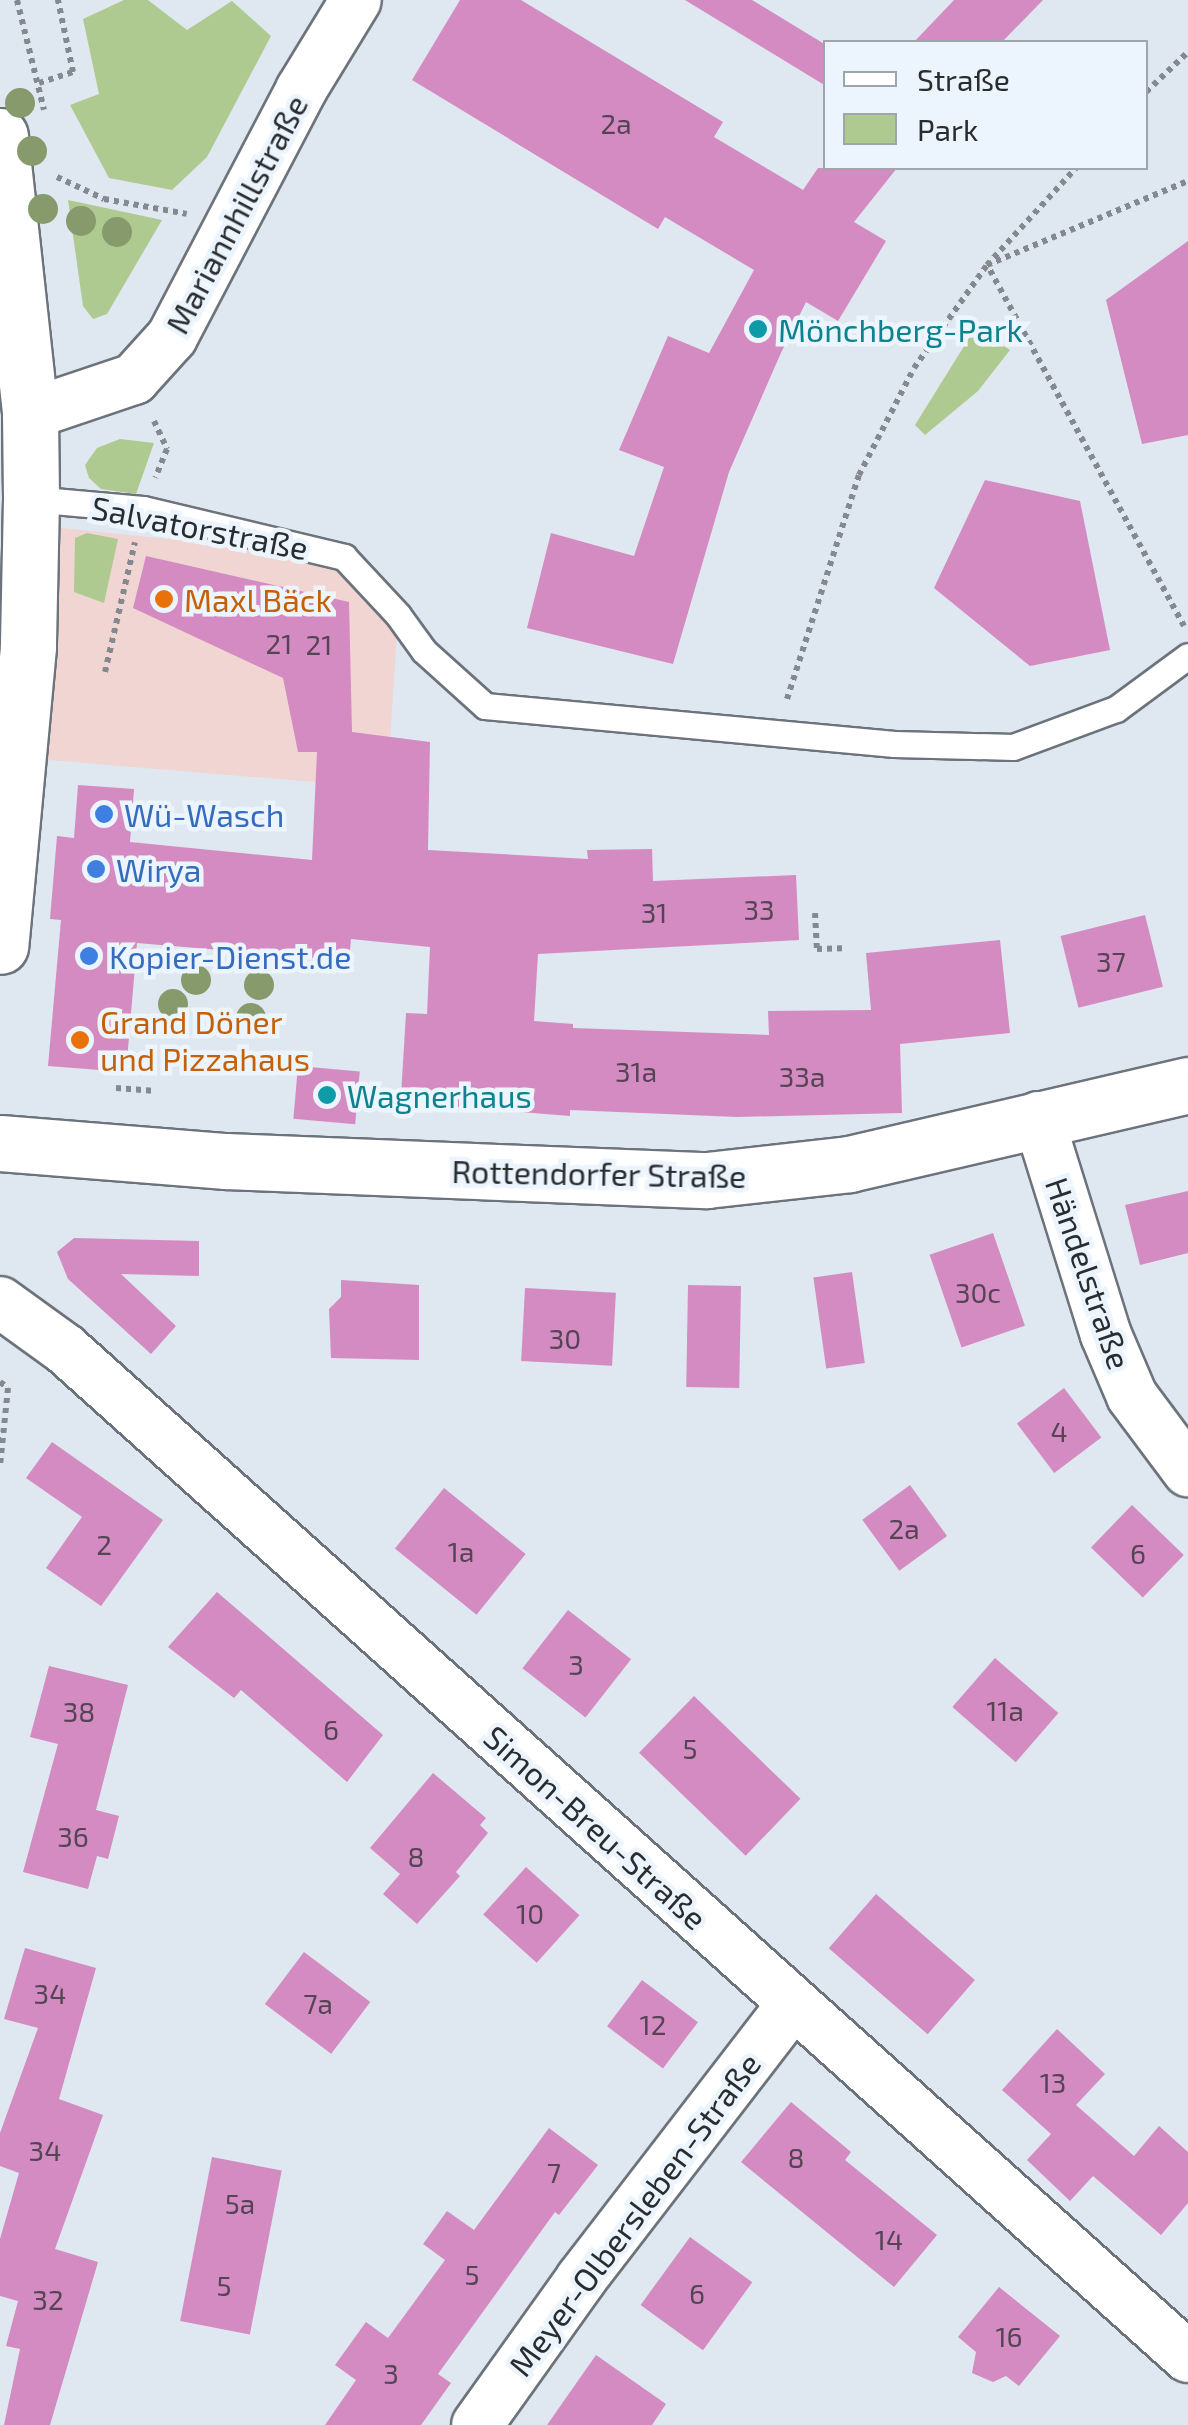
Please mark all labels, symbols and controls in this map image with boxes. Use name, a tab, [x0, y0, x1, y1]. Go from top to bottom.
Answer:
legend	[823, 40, 1148, 170]
text: Straße	[917, 61, 1010, 97]
street label: Mariannhillstraße	[157, 88, 315, 340]
house number: 2a	[600, 106, 632, 140]
text: Park	[917, 111, 978, 147]
place label: Mönchberg-Park	[778, 310, 1023, 348]
marker: Mönchberg-Park	[747, 318, 769, 340]
street label: Salvatorstraße	[89, 487, 311, 567]
place label: Maxl Bäck	[184, 580, 333, 618]
marker: Maxl Bäck	[153, 588, 175, 610]
house number: 21	[266, 626, 292, 660]
house number: 21	[306, 627, 332, 661]
place label: Wü-Wasch	[124, 795, 284, 833]
marker: Wü-Wasch	[93, 803, 115, 825]
place label: Wirya	[116, 850, 201, 888]
marker: Wirya	[85, 858, 107, 880]
house number: 33	[743, 892, 775, 926]
house number: 31	[641, 895, 667, 929]
place label: Kopier-Dienst.de	[109, 937, 351, 975]
house number: 37	[1096, 944, 1126, 978]
marker: Kopier-Dienst.de	[78, 945, 100, 967]
place label: Grand Döner und Pizzahaus	[100, 1003, 310, 1078]
marker: Grand Döner und Pizzahaus	[69, 1029, 91, 1051]
house number: 31a	[615, 1054, 657, 1088]
house number: 33a	[779, 1059, 825, 1093]
place label: Wagnerhaus	[347, 1076, 532, 1114]
marker: Wagnerhaus	[316, 1084, 338, 1106]
street label: Rottendorfer Straße	[451, 1151, 747, 1195]
street label: Händelstraße	[1038, 1172, 1140, 1374]
house number: 30c	[955, 1275, 1001, 1309]
house number: 30	[549, 1321, 581, 1355]
house number: 4	[1050, 1414, 1068, 1448]
house number: 2a	[888, 1511, 920, 1545]
house number: 2	[96, 1527, 112, 1561]
house number: 1a	[448, 1534, 474, 1568]
house number: 6	[1130, 1536, 1146, 1570]
house number: 3	[568, 1647, 584, 1681]
house number: 11a	[986, 1693, 1024, 1727]
house number: 38	[63, 1694, 95, 1728]
house number: 6	[323, 1712, 339, 1746]
street label: Simon-Breu-Straße	[477, 1717, 715, 1937]
house number: 5	[682, 1731, 698, 1765]
house number: 36	[57, 1819, 89, 1853]
house number: 8	[408, 1839, 424, 1873]
house number: 10	[516, 1896, 544, 1930]
house number: 34	[34, 1976, 66, 2010]
house number: 7a	[303, 1986, 333, 2020]
house number: 12	[640, 2007, 666, 2041]
street label: Meyer-Olbersleben-Straße	[500, 2045, 768, 2383]
house number: 13	[1040, 2065, 1066, 2099]
house number: 34	[29, 2133, 61, 2167]
house number: 8	[788, 2140, 804, 2174]
house number: 7	[547, 2155, 561, 2189]
house number: 5a	[225, 2186, 255, 2220]
house number: 14	[875, 2222, 903, 2256]
house number: 5	[464, 2257, 480, 2291]
house number: 5	[216, 2268, 232, 2302]
house number: 6	[689, 2276, 705, 2310]
house number: 32	[32, 2282, 64, 2316]
house number: 16	[995, 2319, 1023, 2353]
house number: 3	[383, 2356, 399, 2390]

